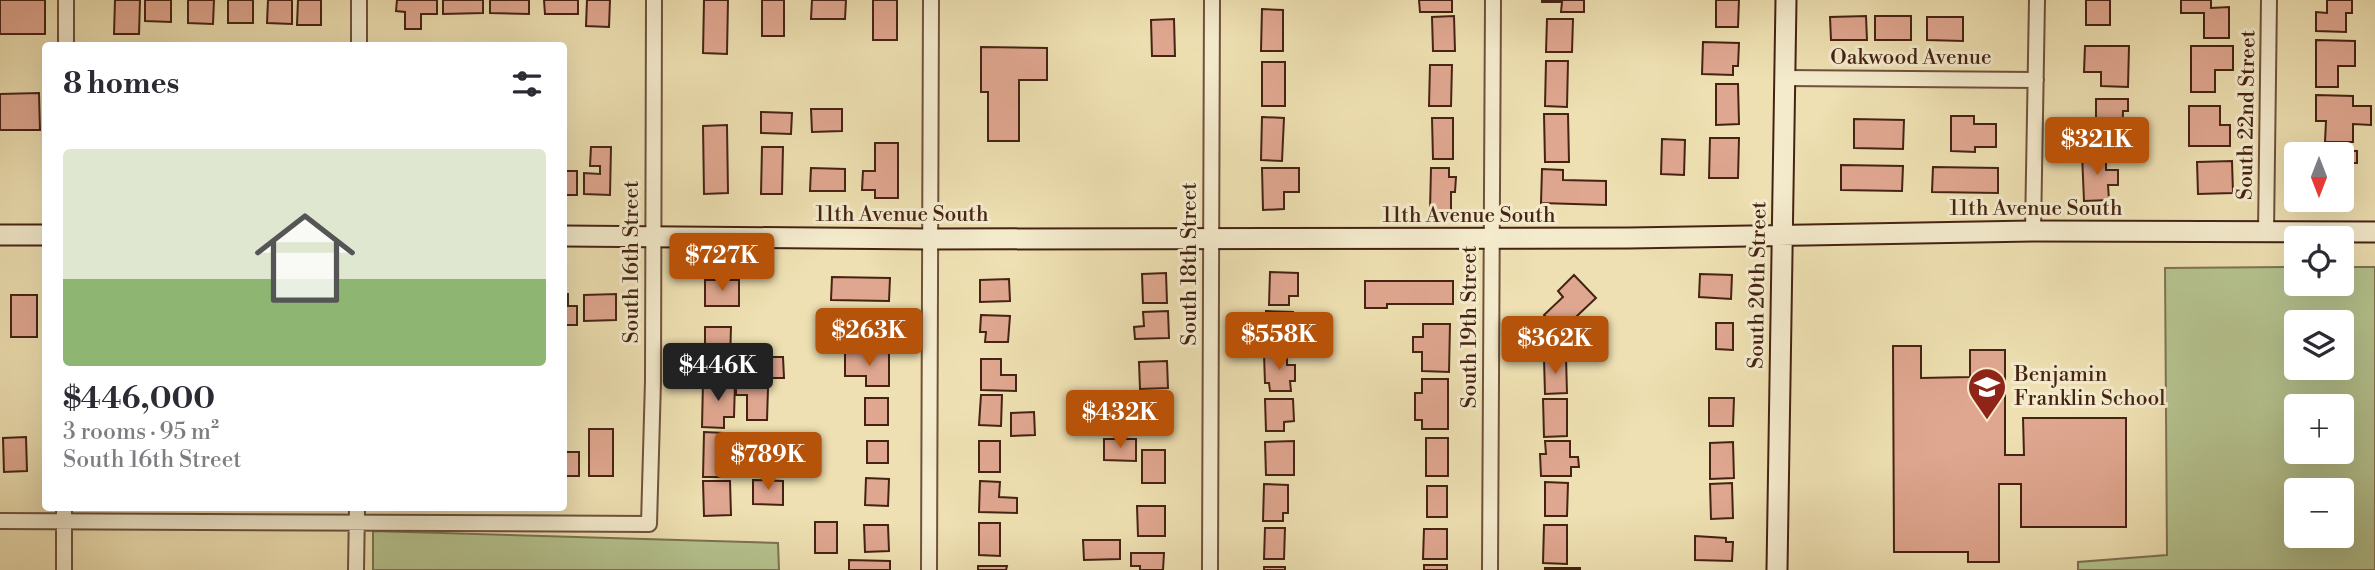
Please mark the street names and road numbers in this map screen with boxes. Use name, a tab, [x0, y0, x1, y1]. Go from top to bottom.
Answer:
street label: South 22nd Street	[2233, 29, 2261, 200]
street label: Oakwood Avenue	[1830, 45, 1992, 71]
street label: South 16th Street	[619, 180, 645, 343]
street label: South 18th Street	[1177, 182, 1203, 346]
street label: 11th Avenue South	[1950, 196, 2123, 222]
street label: South 20th Street	[1744, 200, 1772, 369]
street label: 11th Avenue South	[816, 202, 989, 228]
street label: 11th Avenue South	[1383, 203, 1556, 229]
street label: South 19th Street	[1457, 245, 1483, 408]

